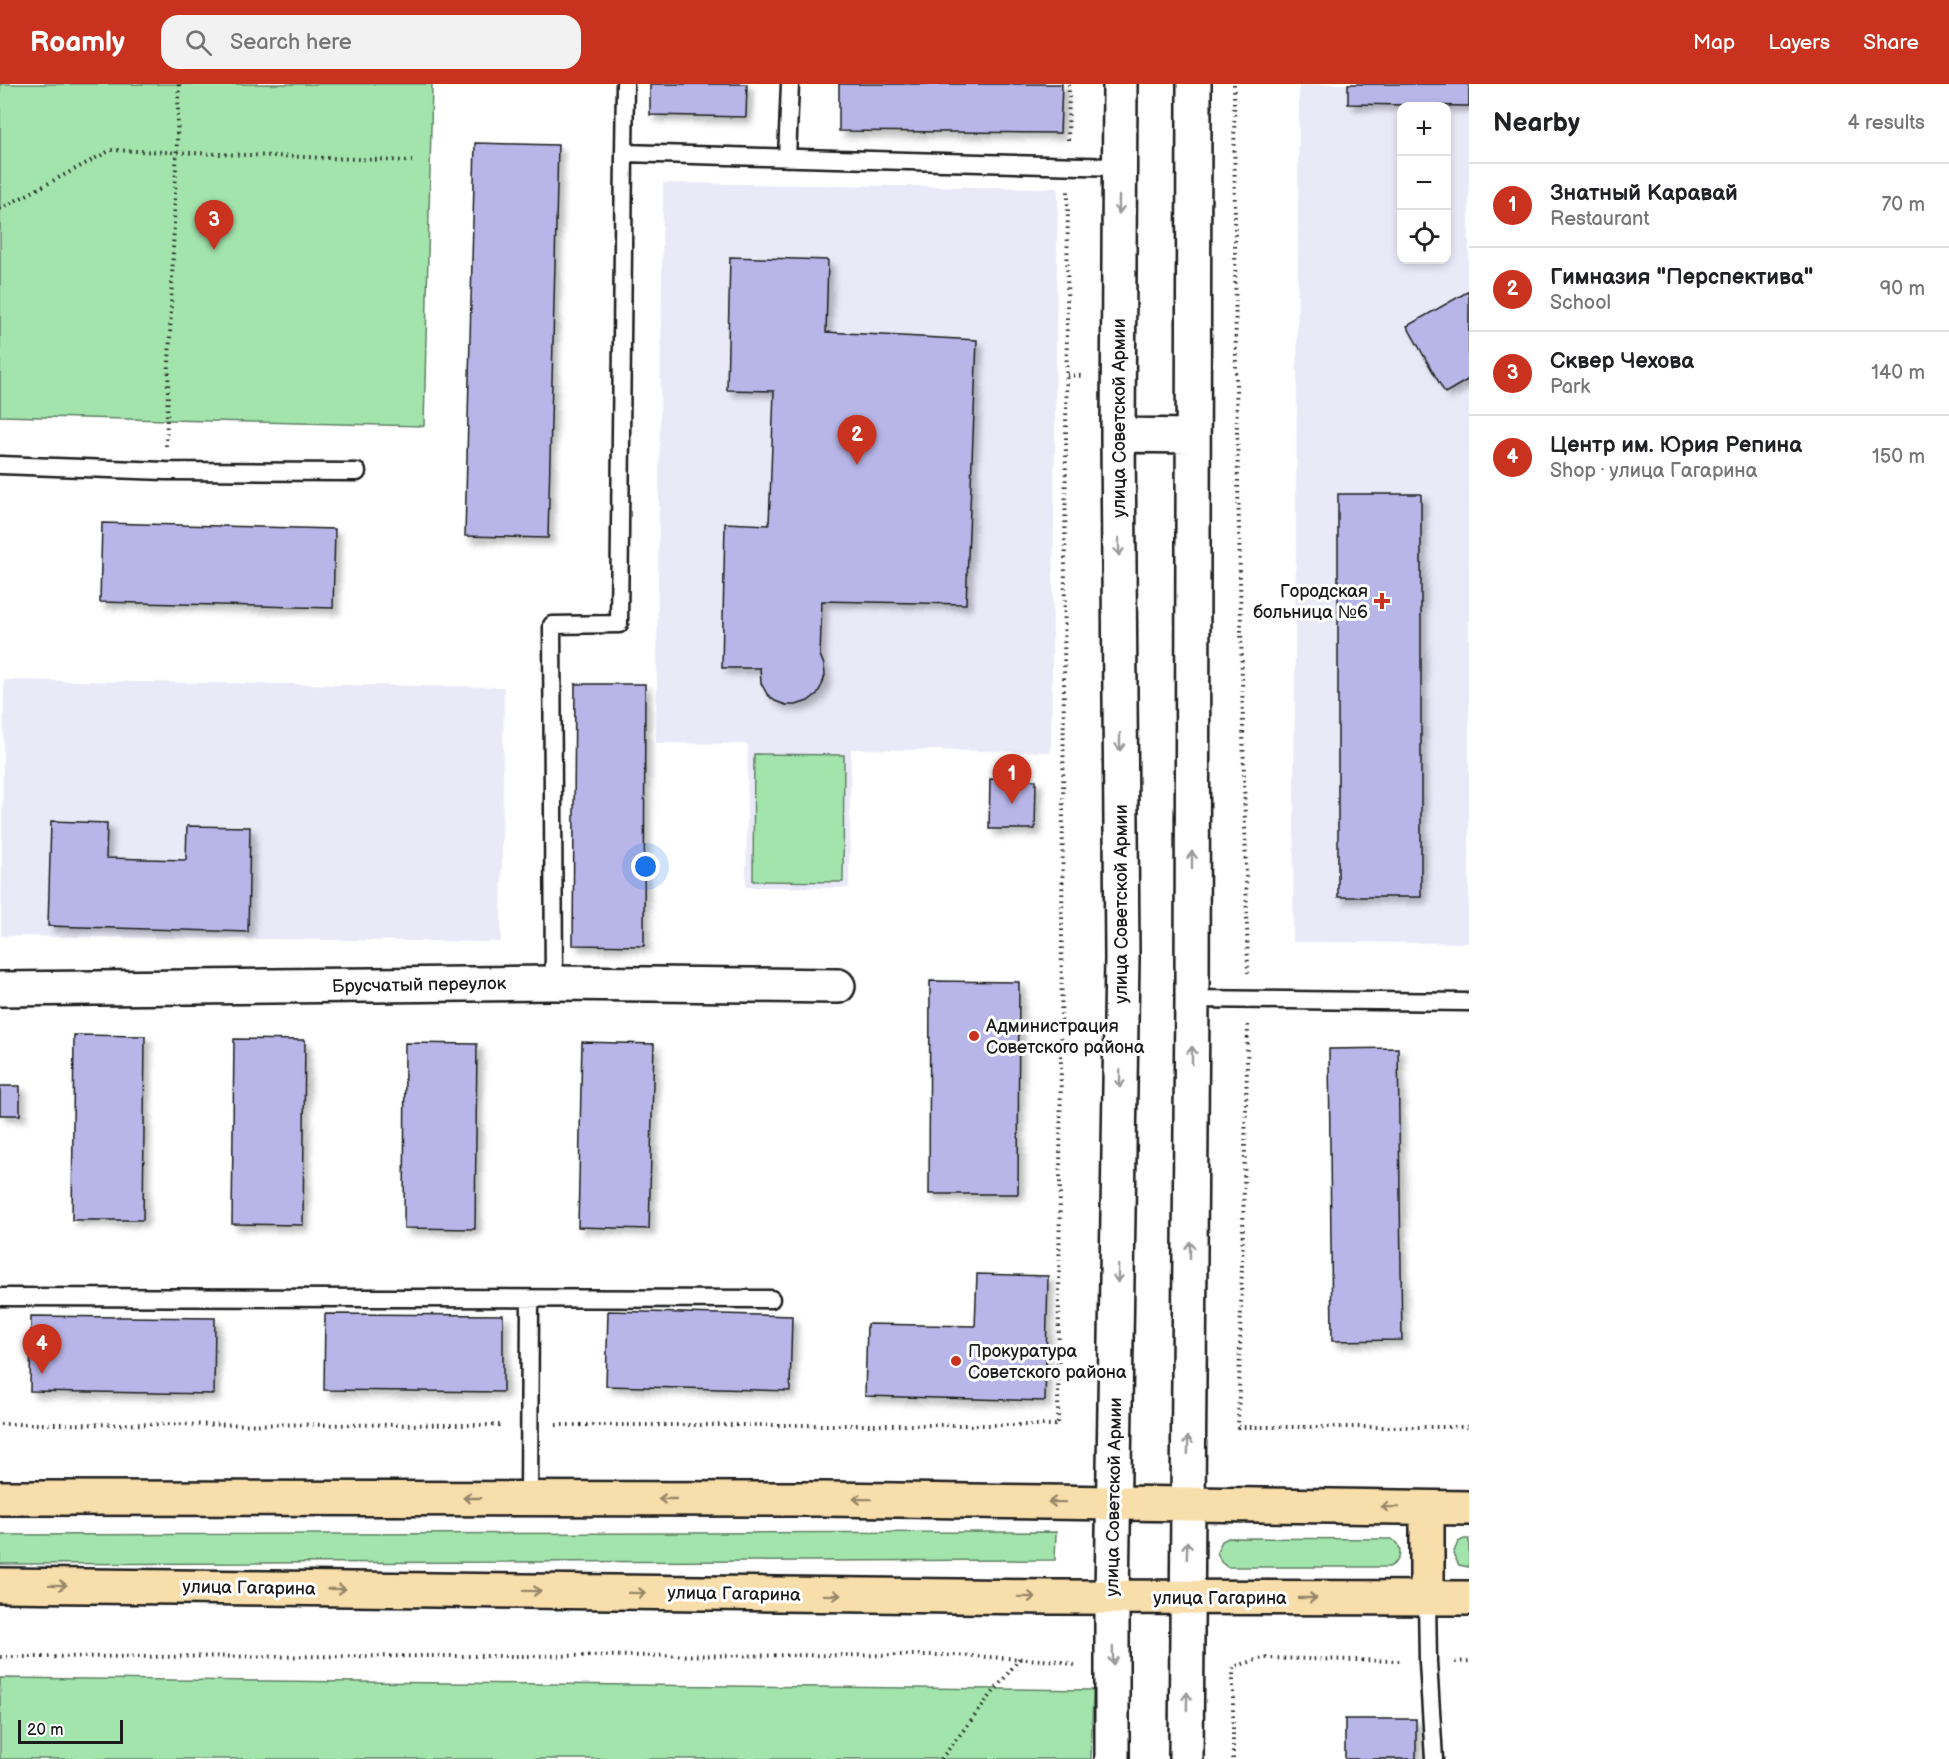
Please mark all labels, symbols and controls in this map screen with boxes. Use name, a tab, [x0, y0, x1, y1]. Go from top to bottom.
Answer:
search box	[161, 15, 581, 69]
text: Roamly	[30, 26, 125, 59]
icon: search	[182, 26, 215, 59]
text: Search here	[230, 29, 352, 56]
text: Map	[1693, 30, 1735, 55]
text: Layers	[1768, 30, 1830, 55]
text: Share	[1863, 30, 1919, 55]
map controls	[1397, 102, 1451, 264]
button: +	[1397, 102, 1451, 156]
text: Nearby	[1493, 108, 1580, 139]
text: 4 results	[1847, 111, 1925, 135]
button: −	[1397, 156, 1451, 210]
text: Знатный Каравай	[1550, 180, 1738, 207]
text: 1	[1508, 193, 1517, 217]
text: 70 m	[1881, 193, 1925, 217]
one-way arrow	[1113, 195, 1125, 215]
pin: 3	[194, 200, 234, 250]
text: Restaurant	[1550, 207, 1650, 231]
button: locate	[1397, 210, 1451, 264]
text: Гимназия "Перспектива"	[1550, 264, 1813, 291]
text: 2	[1507, 277, 1518, 301]
text: 90 m	[1880, 277, 1925, 301]
text: School	[1550, 291, 1611, 315]
street label: улица Советской Армии	[1109, 318, 1130, 518]
text: Сквер Чехова	[1550, 348, 1694, 375]
text: 3	[1507, 361, 1518, 385]
text: 140 m	[1871, 361, 1925, 385]
text: Park	[1550, 375, 1590, 399]
pin: 2	[838, 416, 876, 465]
text: Центр им. Юрия Репина	[1550, 432, 1802, 459]
text: 4	[1507, 445, 1518, 469]
text: 150 m	[1872, 445, 1925, 469]
text: Shop · улица Гагарина	[1550, 459, 1757, 483]
one-way arrow	[1113, 537, 1125, 557]
place label: Городская больница №6	[1253, 581, 1368, 623]
marker: Городская больница №6	[1373, 592, 1391, 610]
one-way arrow	[1114, 732, 1126, 752]
pin: 1	[992, 754, 1032, 804]
street label: улица Советской Армии	[1111, 804, 1132, 1004]
one-way arrow	[1186, 850, 1197, 870]
your location	[631, 852, 660, 881]
street label: Брусчатый переулок	[332, 973, 507, 997]
place label: Администрация Советского района	[985, 1016, 1145, 1058]
marker: Администрация Советского района	[967, 1029, 981, 1043]
one-way arrow	[1186, 1045, 1197, 1065]
one-way arrow	[1114, 1069, 1126, 1089]
one-way arrow	[1184, 1240, 1196, 1260]
one-way arrow	[1112, 1264, 1124, 1284]
pin: 4	[22, 1324, 62, 1374]
place label: Прокуратура Советского района	[968, 1341, 1127, 1383]
marker: Прокуратура Советского района	[949, 1354, 963, 1368]
street label: улица Советской Армии	[1102, 1397, 1126, 1597]
one-way arrow	[1183, 1435, 1194, 1455]
one-way arrow	[462, 1492, 482, 1504]
one-way arrow	[657, 1493, 677, 1505]
one-way arrow	[852, 1494, 872, 1505]
one-way arrow	[1047, 1496, 1067, 1508]
one-way arrow	[1380, 1501, 1400, 1513]
one-way arrow	[1181, 1541, 1193, 1561]
street label: улица Гагарина	[182, 1576, 316, 1600]
one-way arrow	[48, 1580, 68, 1591]
street label: улица Гагарина	[667, 1582, 801, 1606]
one-way arrow	[327, 1583, 347, 1595]
one-way arrow	[522, 1585, 542, 1597]
one-way arrow	[627, 1587, 647, 1598]
street label: улица Гагарина	[1153, 1588, 1287, 1609]
one-way arrow	[822, 1589, 842, 1601]
one-way arrow	[1017, 1591, 1037, 1603]
one-way arrow	[1298, 1592, 1318, 1604]
one-way arrow	[1107, 1645, 1119, 1665]
one-way arrow	[1181, 1691, 1193, 1711]
scale bar	[18, 1717, 123, 1744]
text: 20 m	[27, 1721, 63, 1740]

